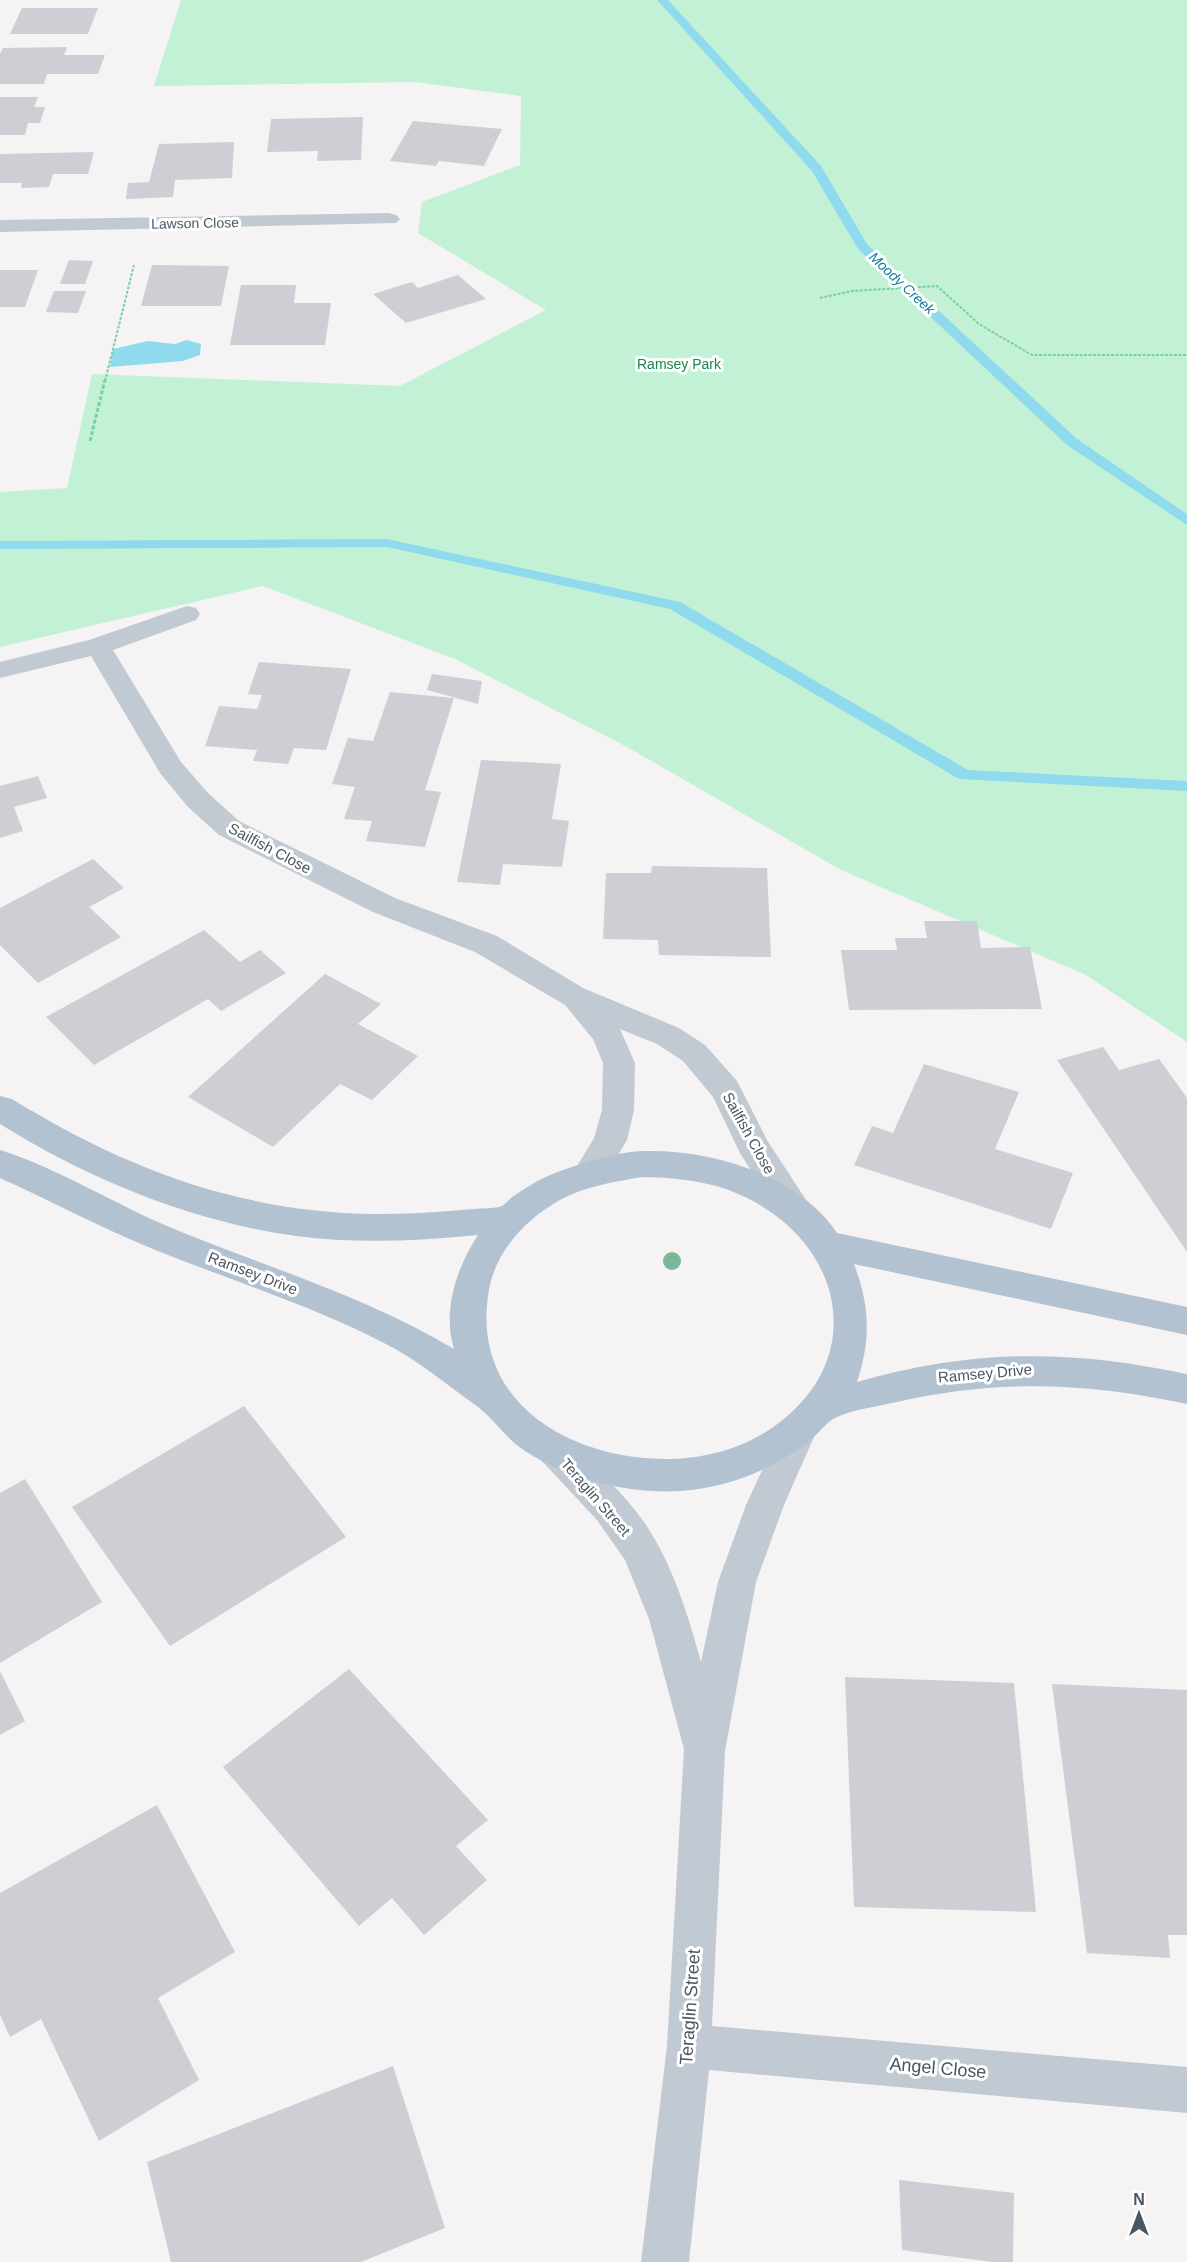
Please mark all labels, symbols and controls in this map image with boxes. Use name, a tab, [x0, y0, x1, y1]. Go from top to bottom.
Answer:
street label: Lawson Close	[151, 214, 239, 232]
water label: Moody Creek	[866, 249, 939, 318]
park label: Ramsey Park	[637, 356, 722, 372]
street label: Sailfish Close	[226, 819, 314, 877]
street label: Sailfish Close	[720, 1089, 778, 1177]
street label: Ramsey Drive	[206, 1248, 300, 1298]
street label: Ramsey Drive	[937, 1360, 1033, 1386]
street label: Teraglin Street	[558, 1455, 635, 1540]
street label: Teraglin Street	[676, 1948, 704, 2066]
street label: Angel Close	[889, 2054, 987, 2082]
north arrow	[1109, 2184, 1169, 2244]
text: N	[1133, 2191, 1145, 2208]

